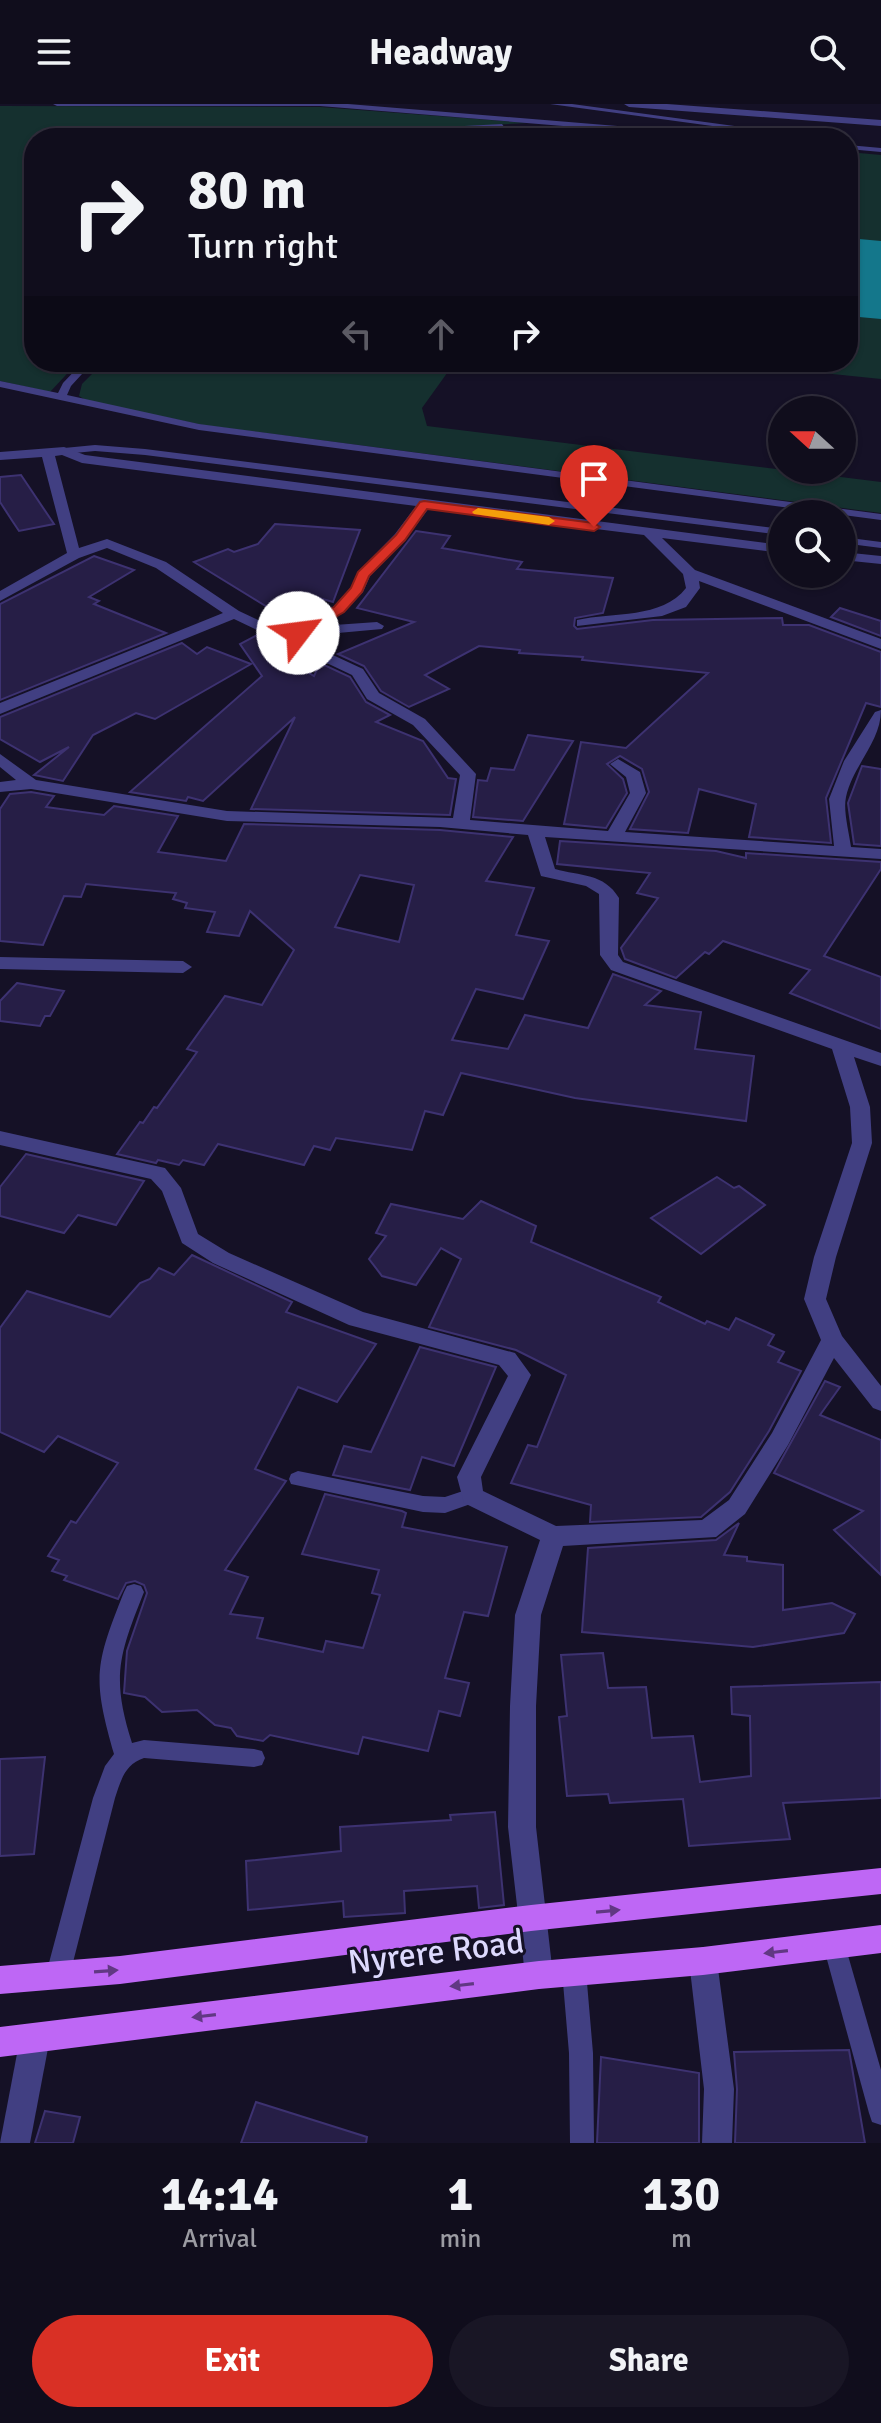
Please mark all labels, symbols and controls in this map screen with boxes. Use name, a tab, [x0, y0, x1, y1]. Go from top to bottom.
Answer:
icon: menu	[32, 30, 76, 74]
text: Headway	[369, 30, 512, 75]
icon: search	[805, 30, 849, 74]
text: 80 m	[188, 155, 306, 224]
icon: right	[56, 160, 160, 264]
text: Turn right	[188, 224, 338, 269]
icon: left	[335, 312, 379, 356]
icon: ahead	[419, 312, 463, 356]
icon: right	[503, 312, 547, 356]
north arrow	[768, 396, 856, 484]
map controls	[768, 396, 856, 588]
pin	[560, 445, 628, 527]
icon: arrive	[572, 457, 616, 501]
button: search	[768, 500, 856, 588]
position arrow	[256, 591, 340, 675]
one-way arrow	[596, 1904, 621, 1917]
street label: Nyrere Road	[346, 1920, 526, 1984]
one-way arrow	[763, 1946, 788, 1959]
one-way arrow	[94, 1964, 119, 1977]
one-way arrow	[449, 1978, 474, 1991]
one-way arrow	[191, 2009, 216, 2022]
text: 14:14	[161, 2165, 279, 2224]
text: 1	[448, 2165, 473, 2224]
text: 130	[642, 2165, 720, 2224]
text: Arrival	[182, 2223, 257, 2255]
text: min	[440, 2223, 482, 2255]
text: m	[671, 2223, 692, 2255]
button: Exit	[32, 2315, 433, 2407]
button: Share	[449, 2315, 849, 2407]

